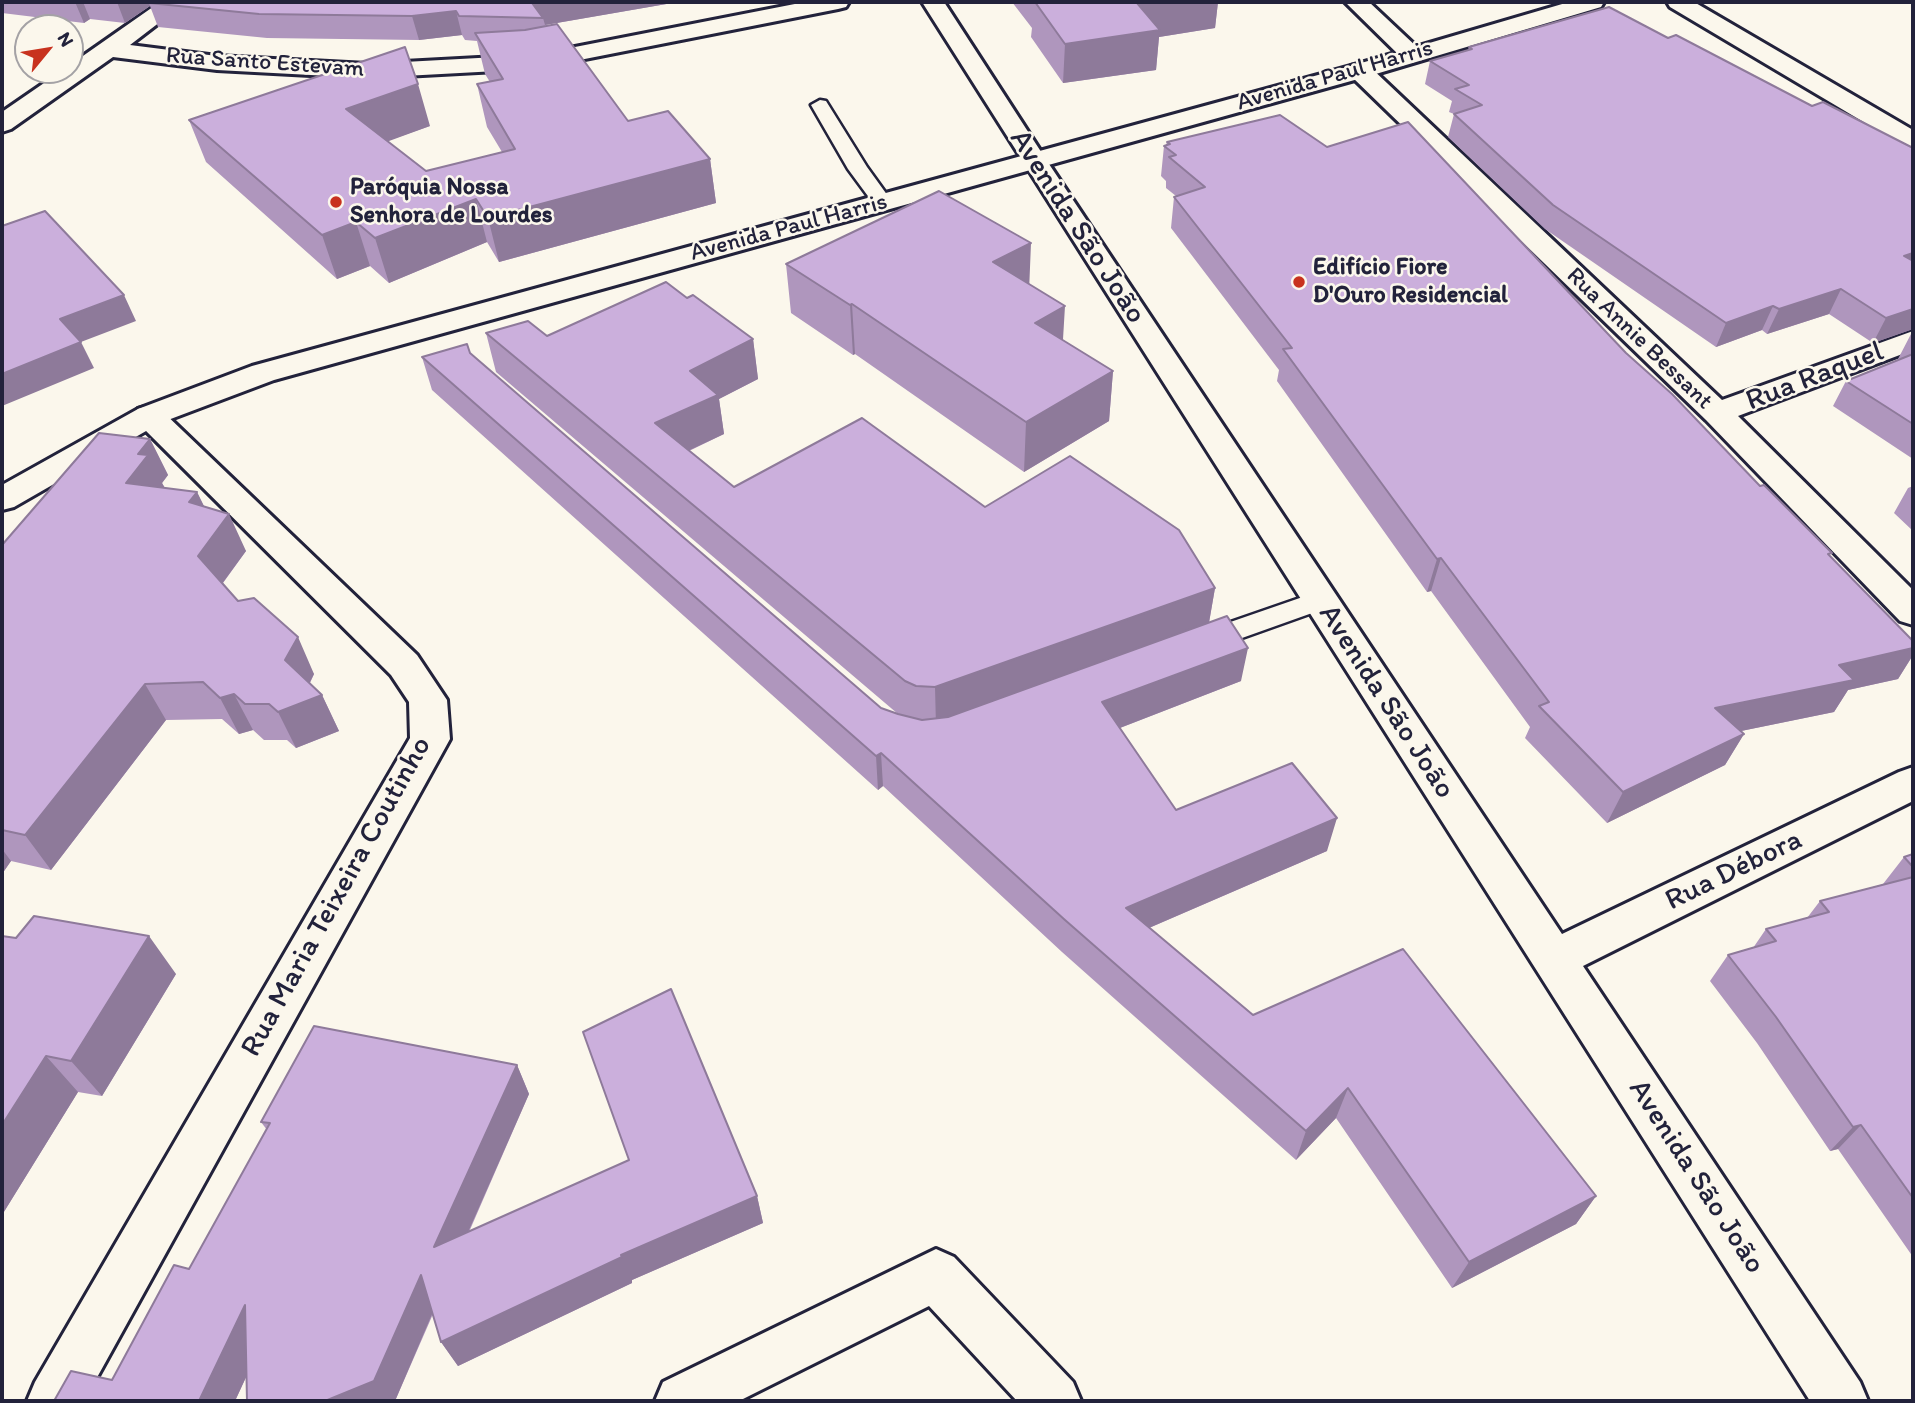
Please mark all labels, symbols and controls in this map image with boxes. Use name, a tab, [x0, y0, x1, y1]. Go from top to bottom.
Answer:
north arrow	[14, 14, 84, 84]
text: N	[53, 28, 79, 51]
street label: Avenida Paul Harris	[1234, 34, 1436, 118]
street label: Rua Santo Estevam	[165, 42, 365, 84]
street label: Avenida São João	[1001, 123, 1153, 331]
place label: Paróquia Nossa Senhora de Lourdes	[350, 174, 553, 230]
street label: Avenida Paul Harris	[687, 188, 891, 268]
marker: Paróquia Nossa Senhora de Lourdes	[328, 194, 344, 210]
place label: Edifício Fiore D'Ouro Residencial	[1313, 254, 1508, 310]
street label: Rua Annie Bessant	[1560, 262, 1718, 416]
marker: Edifício Fiore D'Ouro Residencial	[1291, 274, 1307, 290]
street label: Rua Raquel	[1741, 334, 1889, 420]
street label: Avenida São João	[1310, 598, 1462, 806]
street label: Rua Maria Teixeira Coutinho	[234, 731, 440, 1063]
street label: Rua Débora	[1660, 823, 1808, 919]
street label: Avenida São João	[1620, 1073, 1772, 1281]

